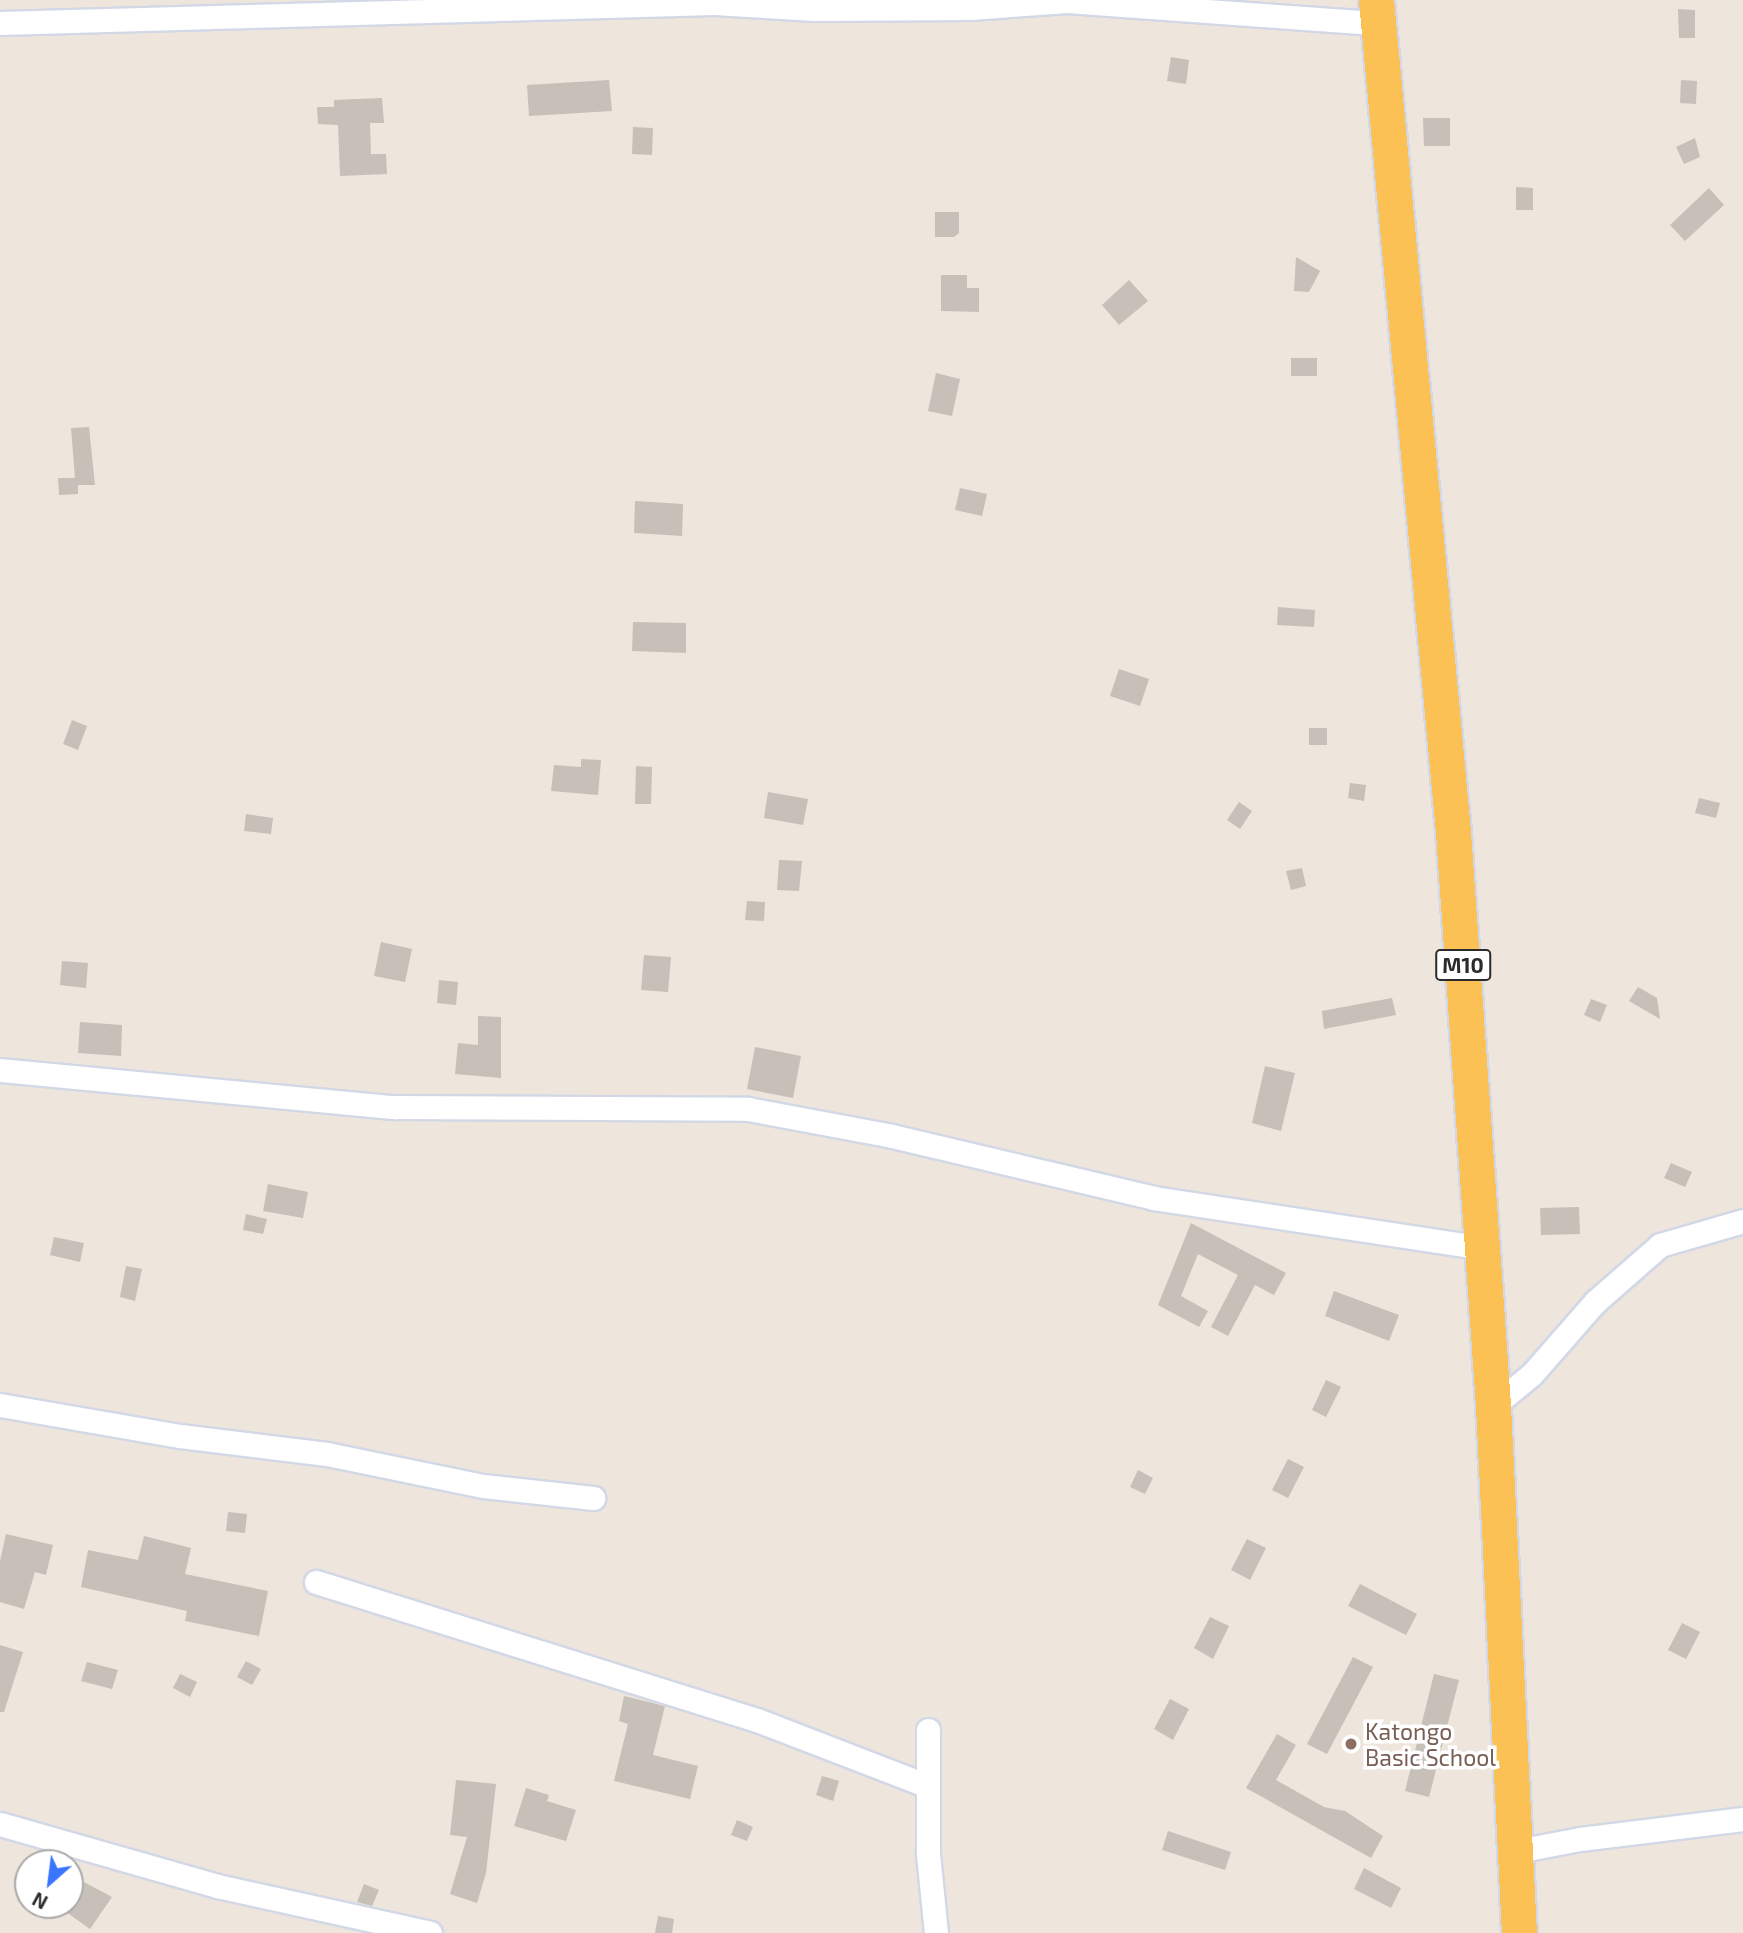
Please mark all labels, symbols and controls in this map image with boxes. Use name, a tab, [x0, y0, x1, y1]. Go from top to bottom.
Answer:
road number: M10	[1435, 948, 1491, 982]
place label: Katongo Basic School	[1365, 1717, 1496, 1771]
marker: Katongo Basic School	[1343, 1736, 1359, 1752]
north arrow	[14, 1849, 84, 1919]
text: N	[28, 1888, 51, 1915]

